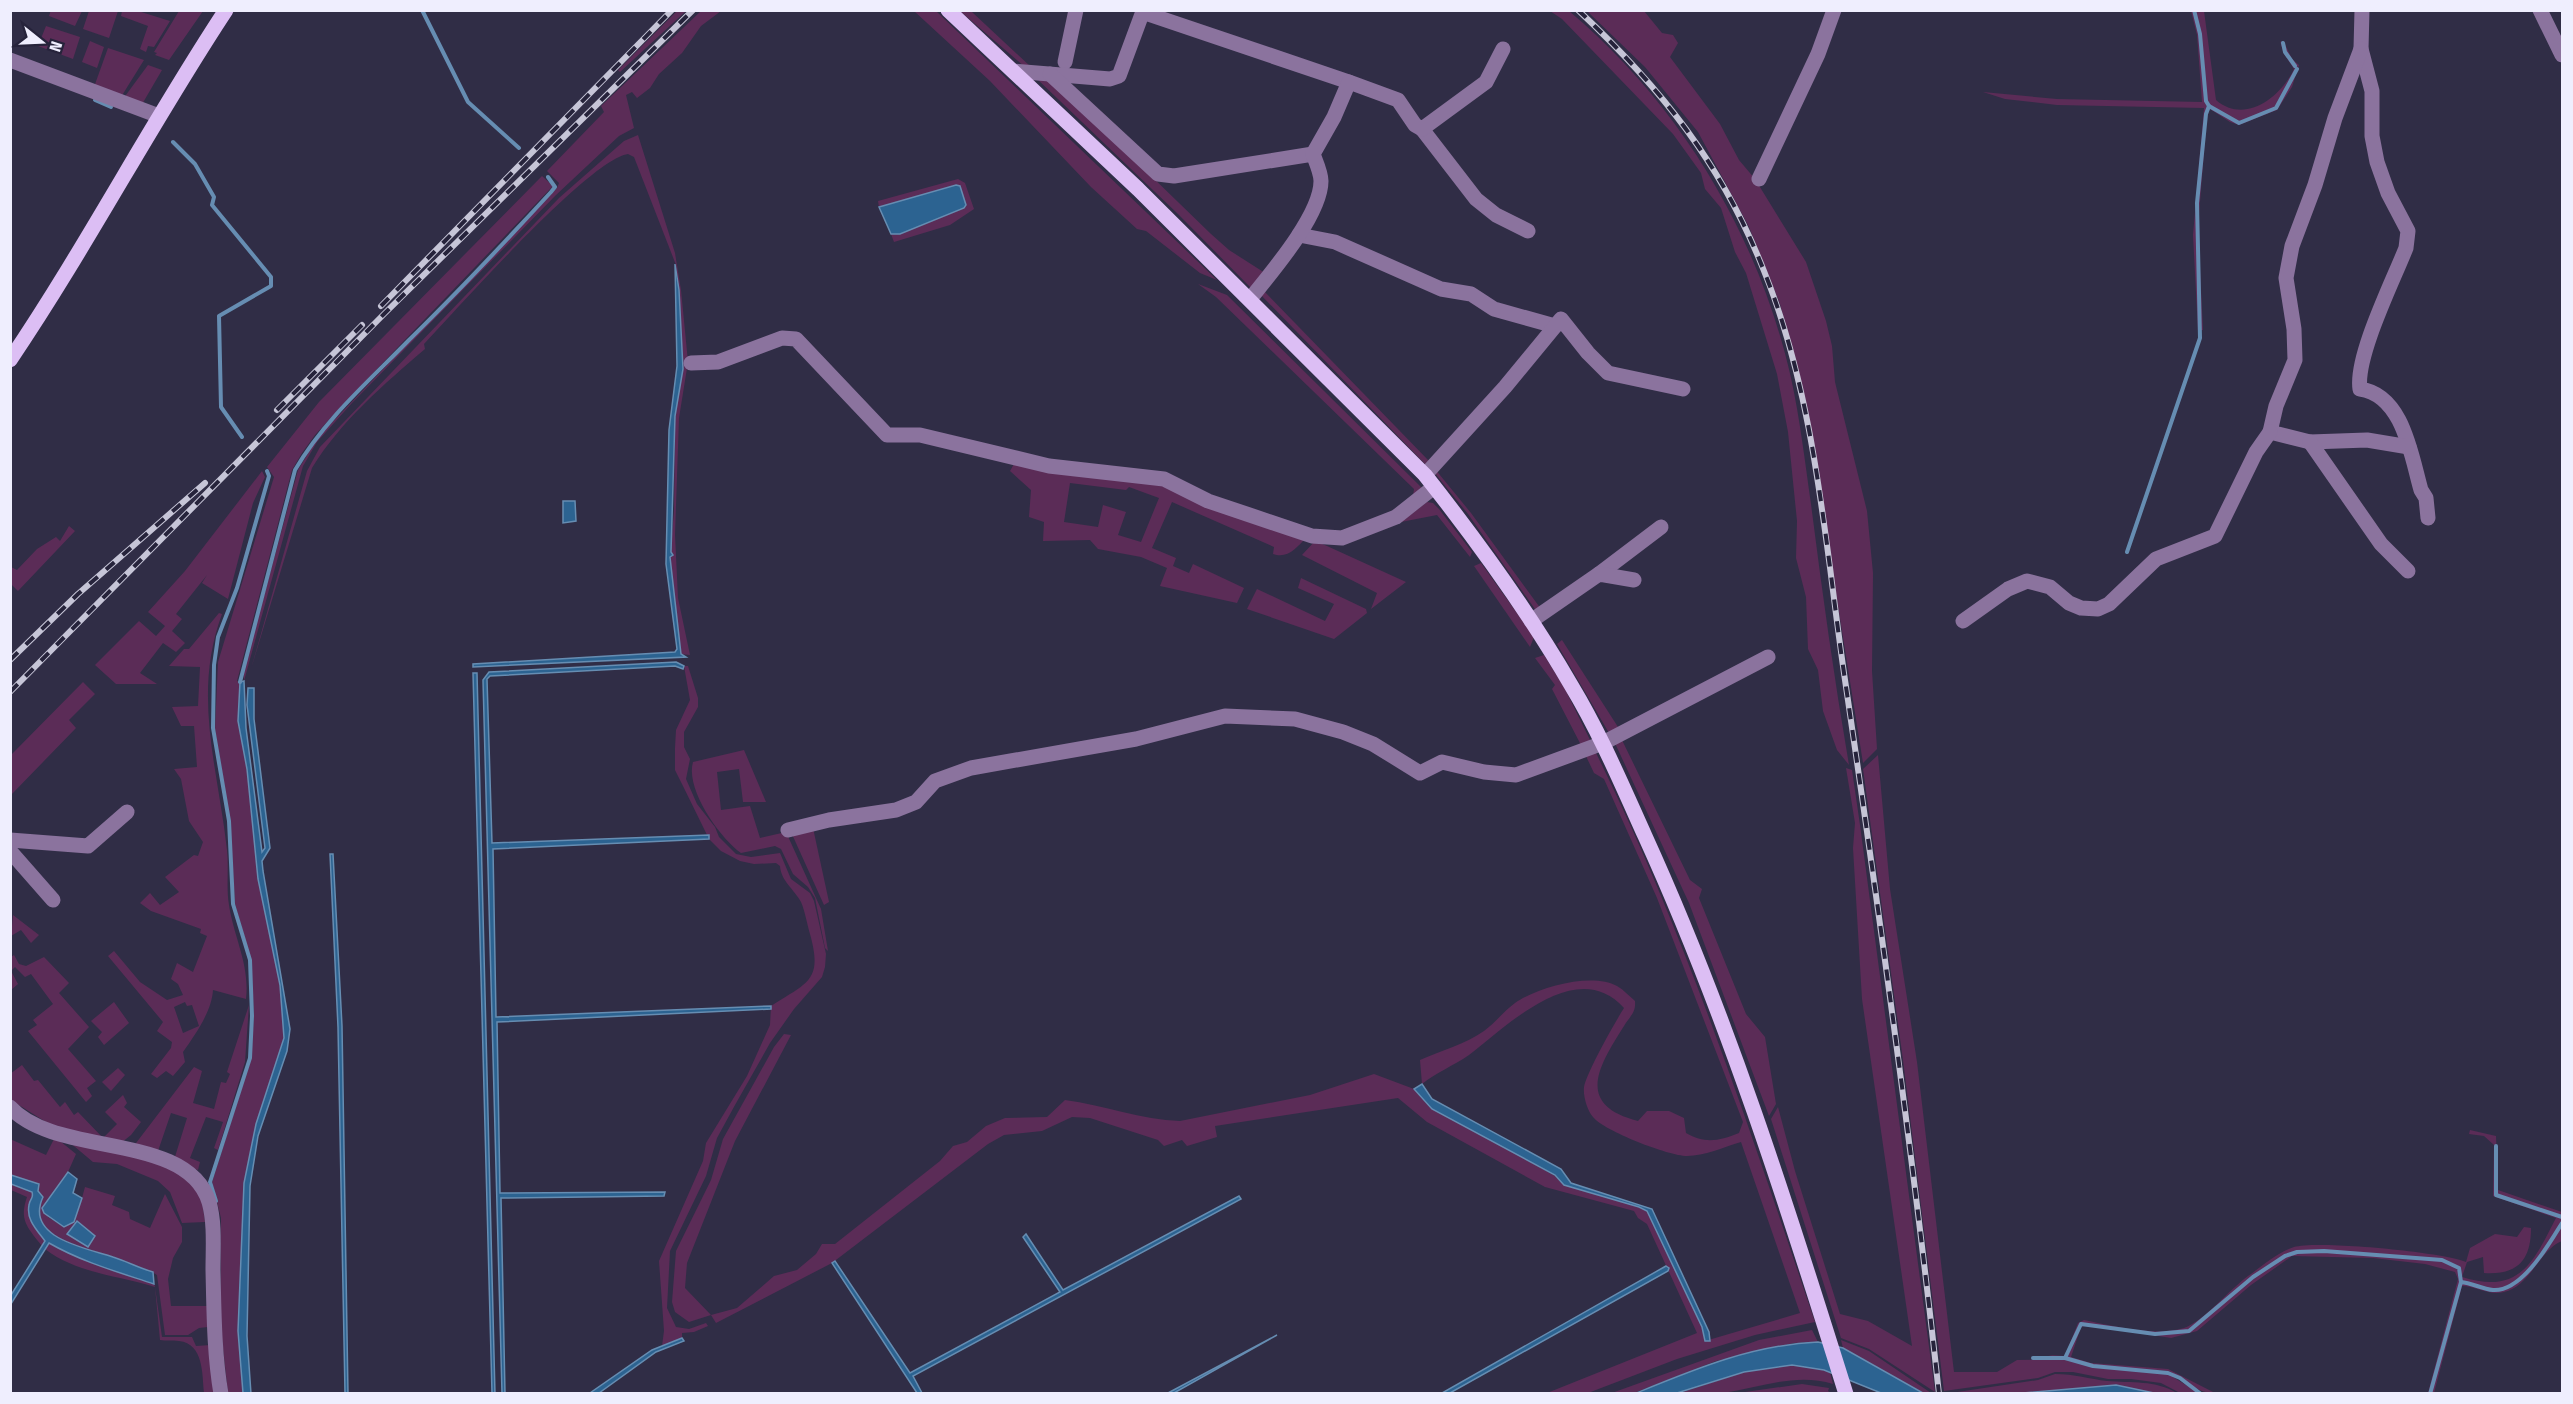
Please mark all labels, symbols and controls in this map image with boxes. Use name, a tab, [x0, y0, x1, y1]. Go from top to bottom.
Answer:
north arrow	[12, 12, 72, 72]
text: N	[45, 39, 66, 54]

